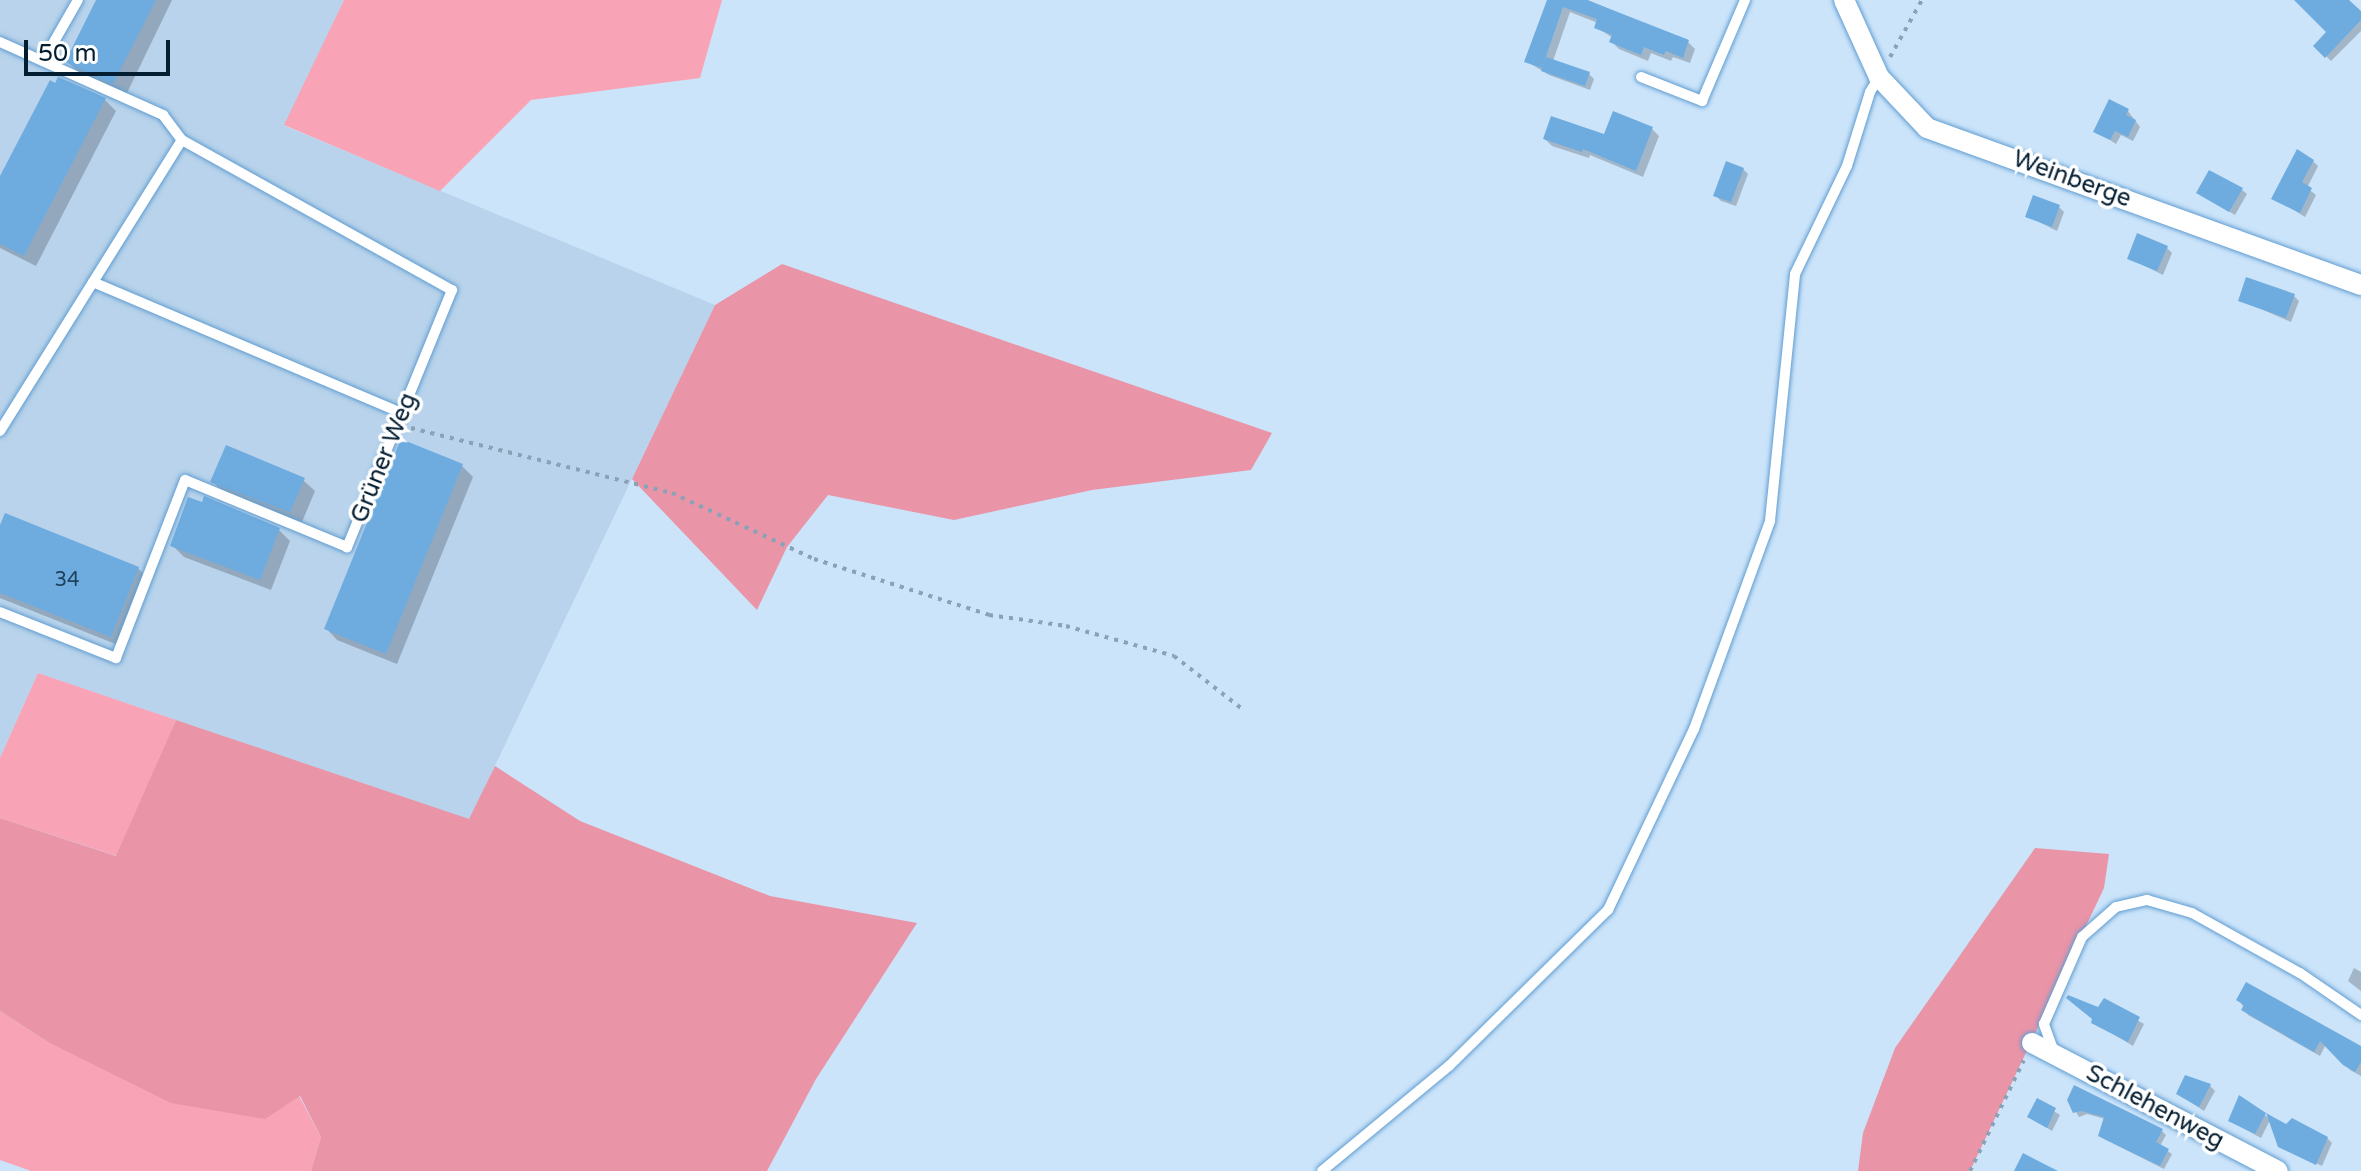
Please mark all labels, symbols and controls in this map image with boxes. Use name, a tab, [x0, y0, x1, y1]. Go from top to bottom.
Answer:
scale bar	[28, 24, 174, 74]
text: 50 m	[38, 39, 96, 68]
street label: Weinberge	[2009, 144, 2135, 214]
street label: Grüner Weg	[345, 389, 423, 527]
house number: 34	[54, 568, 80, 592]
street label: Schlehenweg	[2081, 1059, 2229, 1155]

